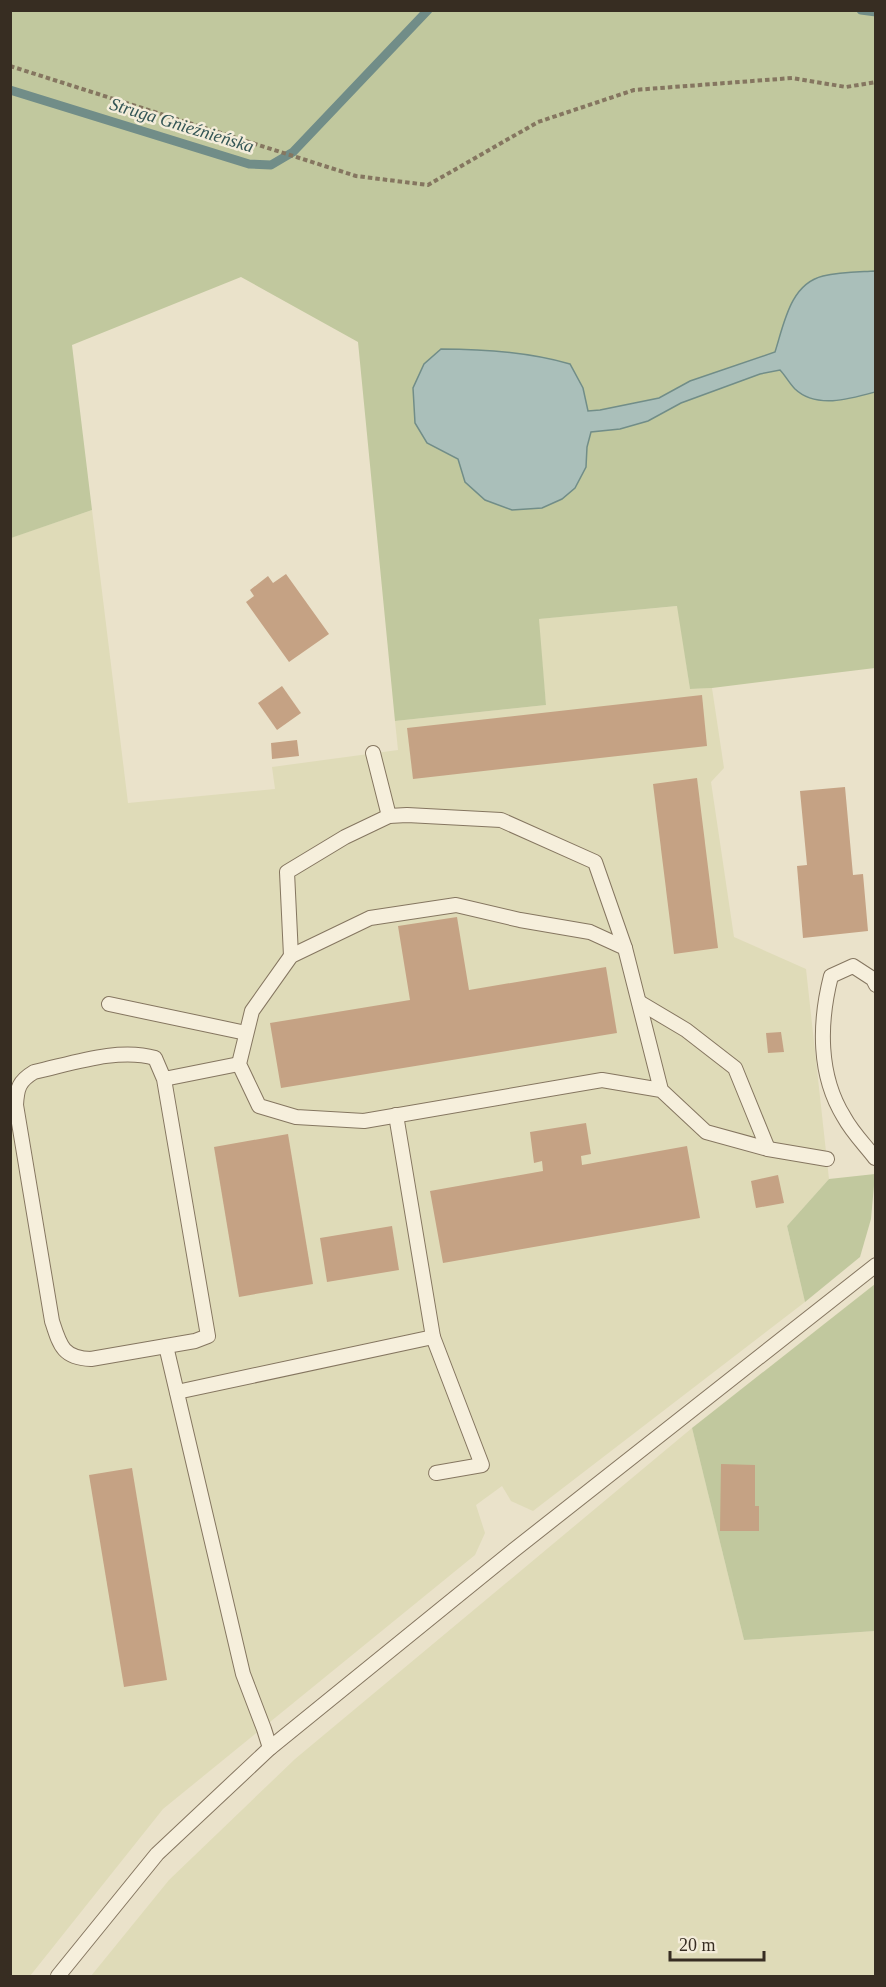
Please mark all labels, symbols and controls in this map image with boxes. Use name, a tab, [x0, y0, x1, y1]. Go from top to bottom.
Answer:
water label: Struga Gnieźnieńska	[108, 94, 256, 156]
scale bar	[670, 1924, 764, 1962]
text: 20 m	[679, 1935, 716, 1955]

